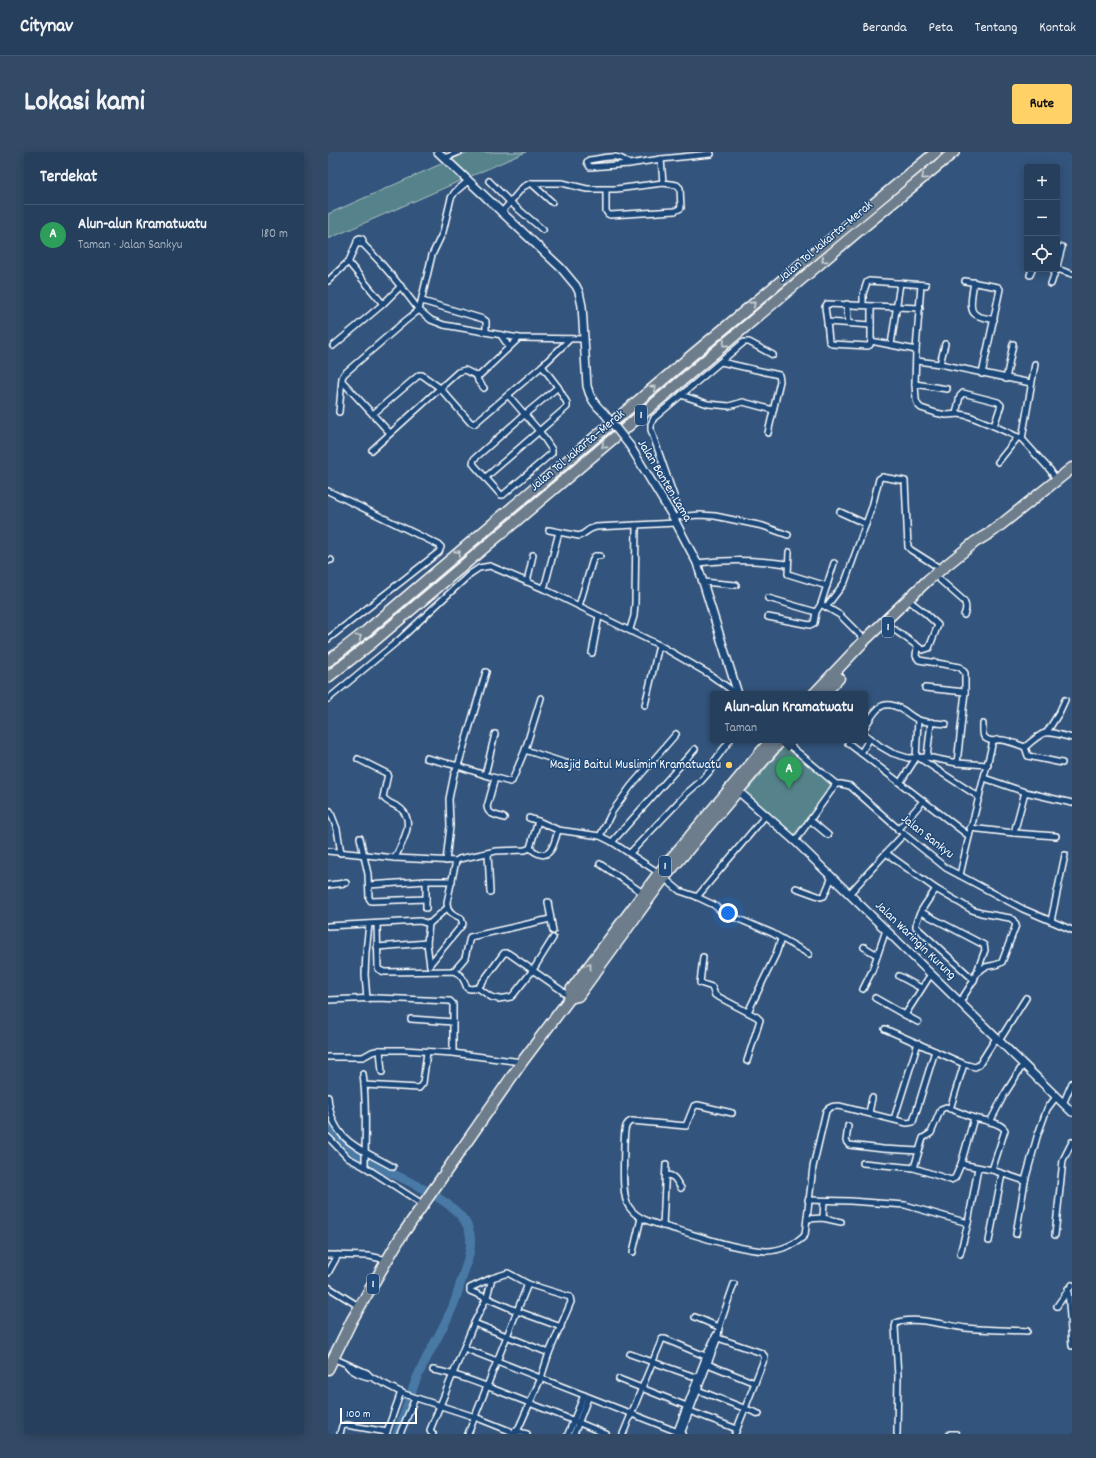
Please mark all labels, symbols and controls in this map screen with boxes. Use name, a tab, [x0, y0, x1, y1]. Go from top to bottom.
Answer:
text: Citynav	[20, 14, 73, 41]
text: Beranda	[862, 18, 907, 38]
text: Peta	[929, 18, 953, 38]
text: Tentang	[975, 18, 1017, 38]
text: Kontak	[1039, 18, 1076, 38]
text: Lokasi kami	[24, 84, 145, 124]
button: Rute	[1012, 84, 1072, 124]
map controls	[1024, 164, 1060, 272]
button: +	[1024, 164, 1060, 200]
text: Terdekat	[40, 166, 97, 190]
one-way arrow	[922, 172, 929, 179]
street label: Jalan Tol Jakarta–Merak	[774, 197, 878, 287]
button: −	[1024, 200, 1060, 236]
text: Alun-alun Kramatwatu	[78, 214, 207, 236]
text: A	[49, 225, 57, 244]
text: 180 m	[261, 225, 288, 244]
text: Taman · Jalan Sankyu	[78, 236, 182, 255]
button: locate	[1024, 236, 1060, 272]
one-way arrow	[822, 255, 829, 262]
one-way arrow	[748, 301, 756, 308]
one-way arrow	[722, 339, 730, 346]
one-way arrow	[649, 385, 656, 392]
road number: 1	[635, 405, 647, 425]
street label: Jalan Tol Jakarta–Merak	[526, 406, 630, 496]
street label: Jalan Banten Lama	[632, 436, 697, 527]
one-way arrow	[602, 441, 609, 448]
one-way arrow	[453, 551, 461, 558]
road number: 1	[882, 617, 894, 637]
one-way arrow	[354, 634, 361, 641]
popup	[710, 691, 868, 743]
text: Alun-alun Kramatwatu	[725, 697, 853, 719]
text: Taman	[725, 719, 757, 738]
place label: Masjid Baitul Muslimin Kramatwatu	[550, 756, 721, 775]
pin: A	[776, 756, 802, 789]
marker: Masjid Baitul Muslimin Kramatwatu	[724, 760, 734, 770]
street label: Jalan Sankyu	[896, 810, 958, 864]
road number: 1	[659, 856, 671, 876]
street label: Jalan Waringin Kurung	[870, 897, 960, 985]
your location	[718, 903, 738, 923]
one-way arrow	[585, 963, 592, 970]
road number: 1	[367, 1274, 379, 1294]
scale bar	[340, 1406, 417, 1425]
text: 100 m	[346, 1407, 370, 1423]

